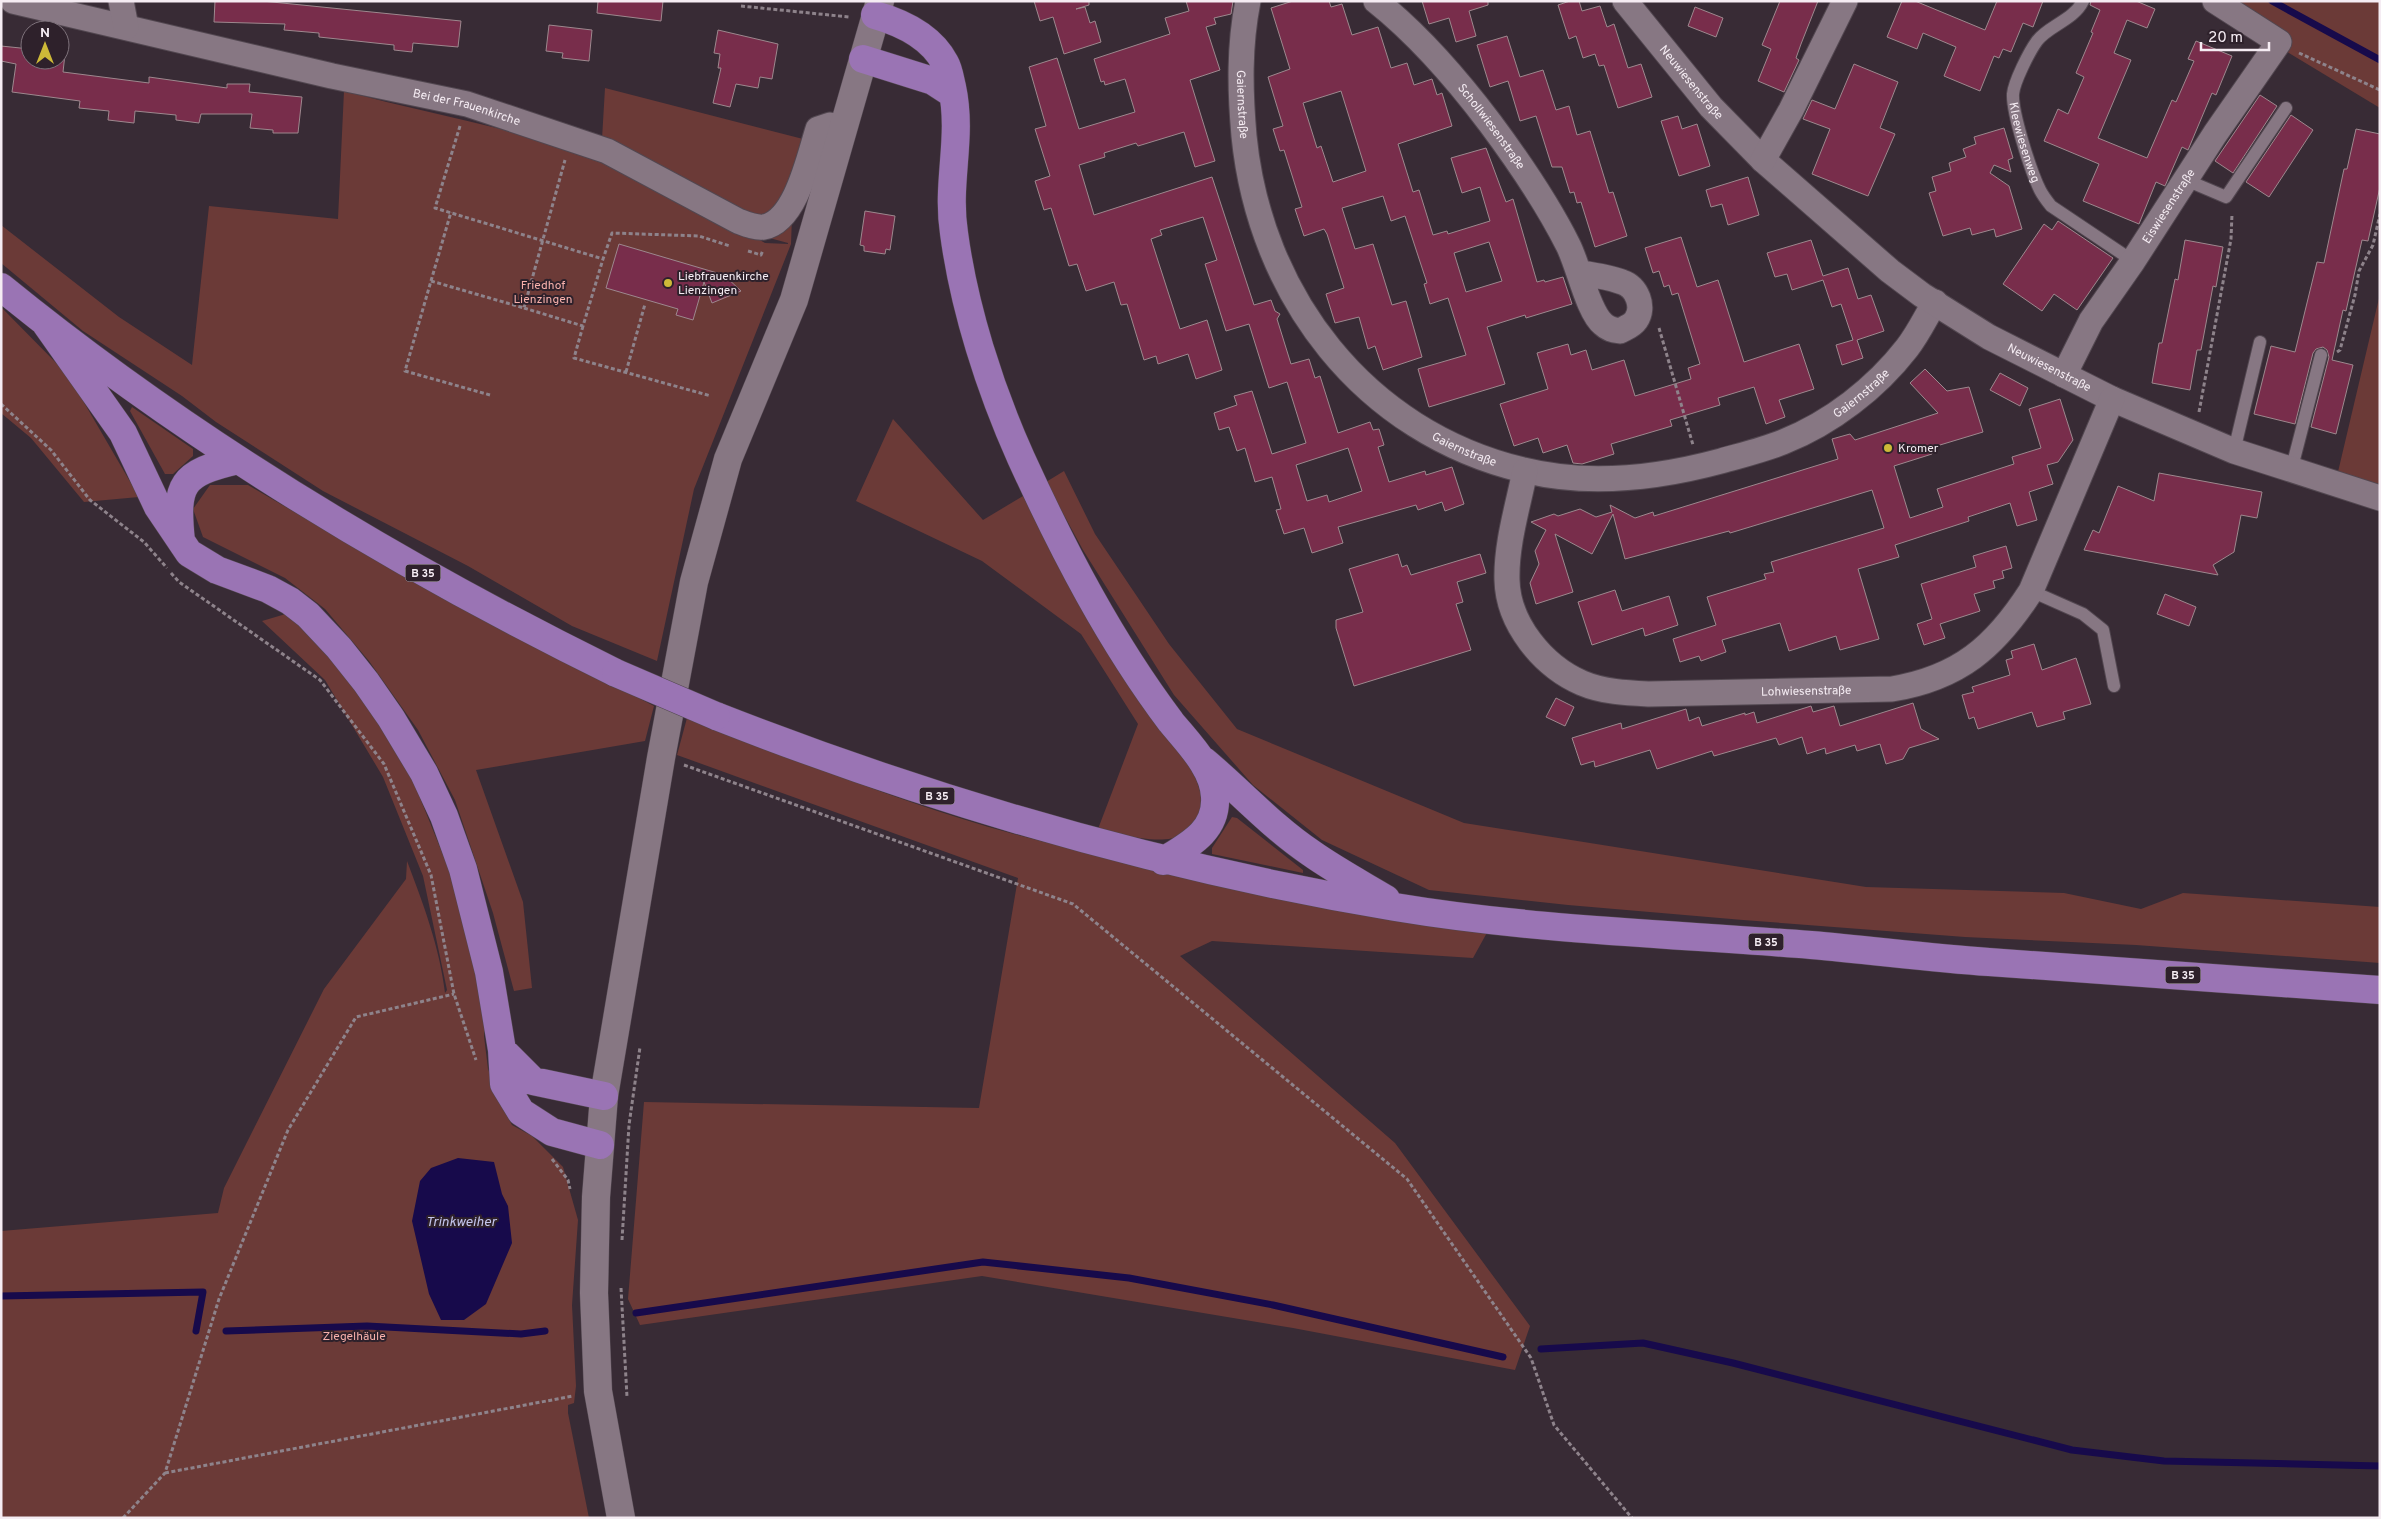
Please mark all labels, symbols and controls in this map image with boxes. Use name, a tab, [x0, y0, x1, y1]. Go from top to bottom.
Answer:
north arrow	[20, 20, 70, 70]
scale bar	[2201, 20, 2268, 52]
text: N	[40, 25, 50, 42]
text: 20 m	[2208, 29, 2243, 48]
street label: Neuwiesenstraße	[1655, 42, 1726, 124]
street label: Gaiernstraße	[1232, 70, 1251, 140]
street label: Schollwiesenstraße	[1453, 81, 1528, 173]
street label: Bei der Frauenkirche	[411, 86, 522, 130]
street label: Kleewiesenweg	[2004, 101, 2043, 185]
street label: Eiswiesenstraße	[2139, 166, 2199, 247]
place label: Liebfrauenkirche Lienzingen	[678, 269, 769, 299]
marker: Liebfrauenkirche Lienzingen	[662, 277, 674, 289]
park label: Friedhof Lienzingen	[513, 278, 573, 308]
street label: Neuwiesenstraße	[2004, 340, 2094, 396]
street label: Gaiernstraße	[1830, 366, 1894, 422]
street label: Gaiernstraße	[1429, 429, 1498, 471]
place label: Kromer	[1898, 441, 1939, 457]
marker: Kromer	[1882, 442, 1894, 454]
road number: B 35	[406, 564, 440, 582]
street label: Lohwiesenstraße	[1761, 683, 1852, 701]
road number: B 35	[920, 788, 954, 804]
road number: B 35	[1748, 934, 1784, 950]
road number: B 35	[2166, 966, 2200, 984]
water label: Trinkweiher	[426, 1214, 498, 1231]
park label: Ziegelhäule	[322, 1329, 386, 1345]

